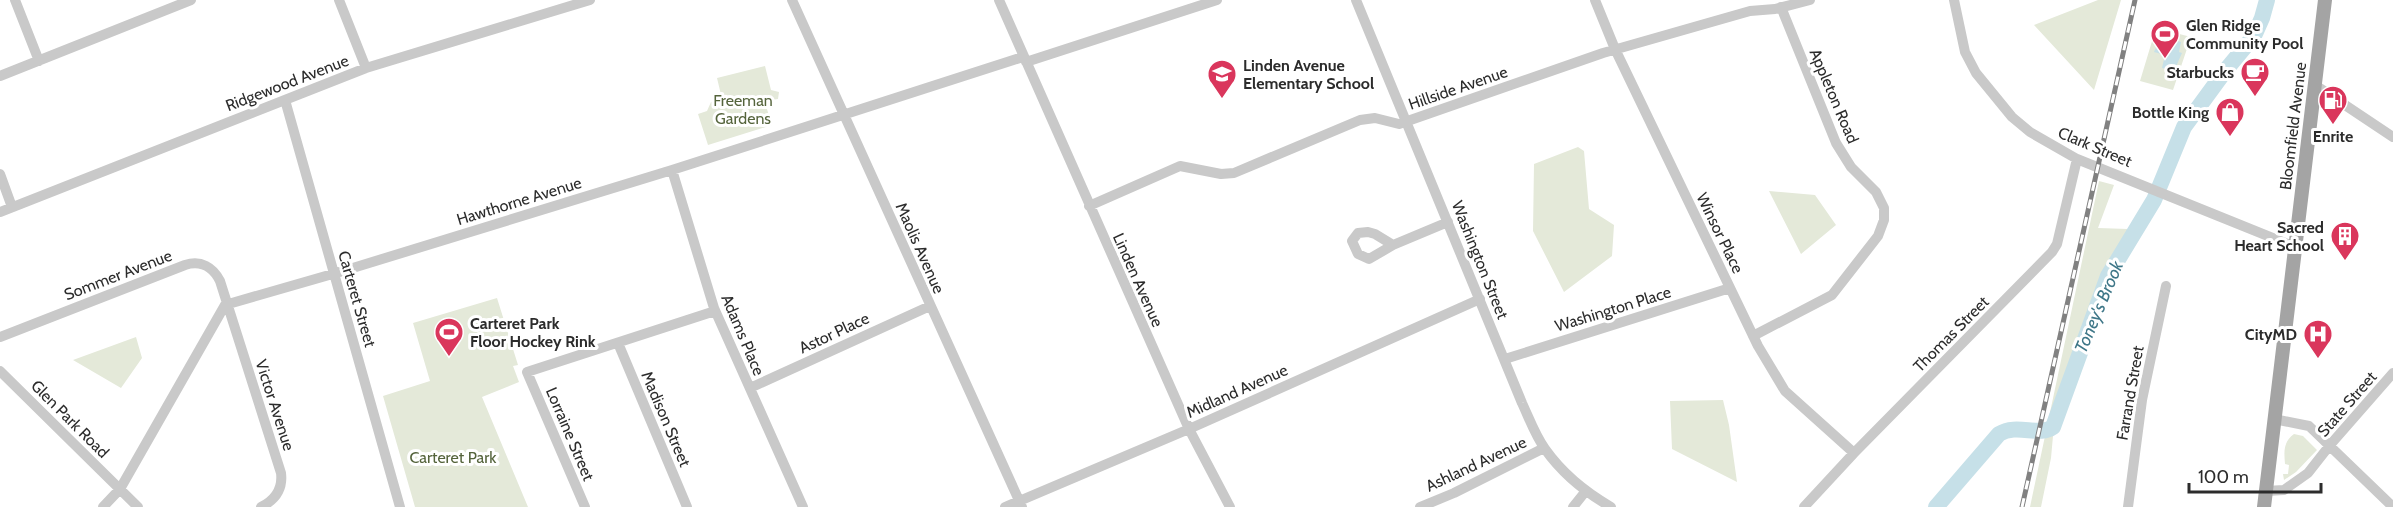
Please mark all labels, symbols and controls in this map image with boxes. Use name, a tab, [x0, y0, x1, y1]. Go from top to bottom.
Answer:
place label: Glen Ridge Community Pool	[2186, 16, 2303, 53]
sports icon: Glen Ridge Community Pool	[2149, 18, 2181, 60]
street label: Appleton Road	[1806, 46, 1862, 146]
street label: Ridgewood Avenue	[223, 51, 351, 115]
place label: Linden Avenue Elementary School	[1243, 56, 1374, 93]
cafe icon: Starbucks	[2239, 56, 2271, 98]
school or university icon: Linden Avenue Elementary School	[1206, 58, 1238, 100]
street label: Bloomfield Avenue	[2276, 61, 2310, 191]
street label: Hillside Avenue	[1406, 62, 1510, 114]
place label: Starbucks	[2166, 63, 2234, 82]
fuel station icon: Enrite	[2317, 84, 2349, 126]
park label: Freeman Gardens	[713, 91, 773, 128]
shop icon: Bottle King	[2214, 96, 2246, 138]
place label: Bottle King	[2132, 103, 2209, 122]
street label: Clark Street	[2055, 123, 2135, 171]
place label: Enrite	[2313, 127, 2353, 146]
street label: Hawthorne Avenue	[454, 173, 584, 229]
street label: Winsor Place	[1692, 190, 1748, 276]
street label: Washington Street	[1448, 198, 1513, 322]
street label: Maolis Avenue	[891, 200, 949, 296]
place label: Sacred Heart School	[2234, 218, 2324, 255]
building icon: Sacred Heart School	[2329, 220, 2361, 262]
street label: Linden Avenue	[1109, 230, 1167, 330]
street label: Sommer Avenue	[61, 246, 175, 304]
street label: Carteret Street	[334, 249, 380, 350]
water label: Toney's Brook	[2070, 257, 2129, 356]
street label: Washington Place	[1553, 282, 1673, 336]
street label: Adams Place	[717, 292, 769, 378]
street label: Thomas Street	[1909, 292, 1993, 376]
street label: Astor Place	[796, 309, 872, 357]
place label: Carteret Park Floor Hockey Rink	[470, 314, 596, 351]
sports icon: Carteret Park Floor Hockey Rink	[433, 316, 465, 358]
hospital icon: CityMD	[2302, 318, 2334, 360]
place label: CityMD	[2245, 325, 2297, 344]
street label: Farrand Street	[2112, 344, 2148, 442]
street label: Victor Avenue	[251, 357, 299, 453]
street label: Midland Avenue	[1183, 360, 1291, 422]
street label: State Street	[2314, 367, 2381, 441]
street label: Madison Street	[637, 368, 695, 470]
street label: Glen Park Road	[27, 376, 113, 462]
street label: Lorraine Street	[542, 384, 598, 484]
street label: Ashland Avenue	[1423, 432, 1529, 496]
park label: Carteret Park	[410, 448, 497, 467]
scale bar	[2189, 456, 2321, 494]
text: 100 m	[2198, 466, 2249, 488]

